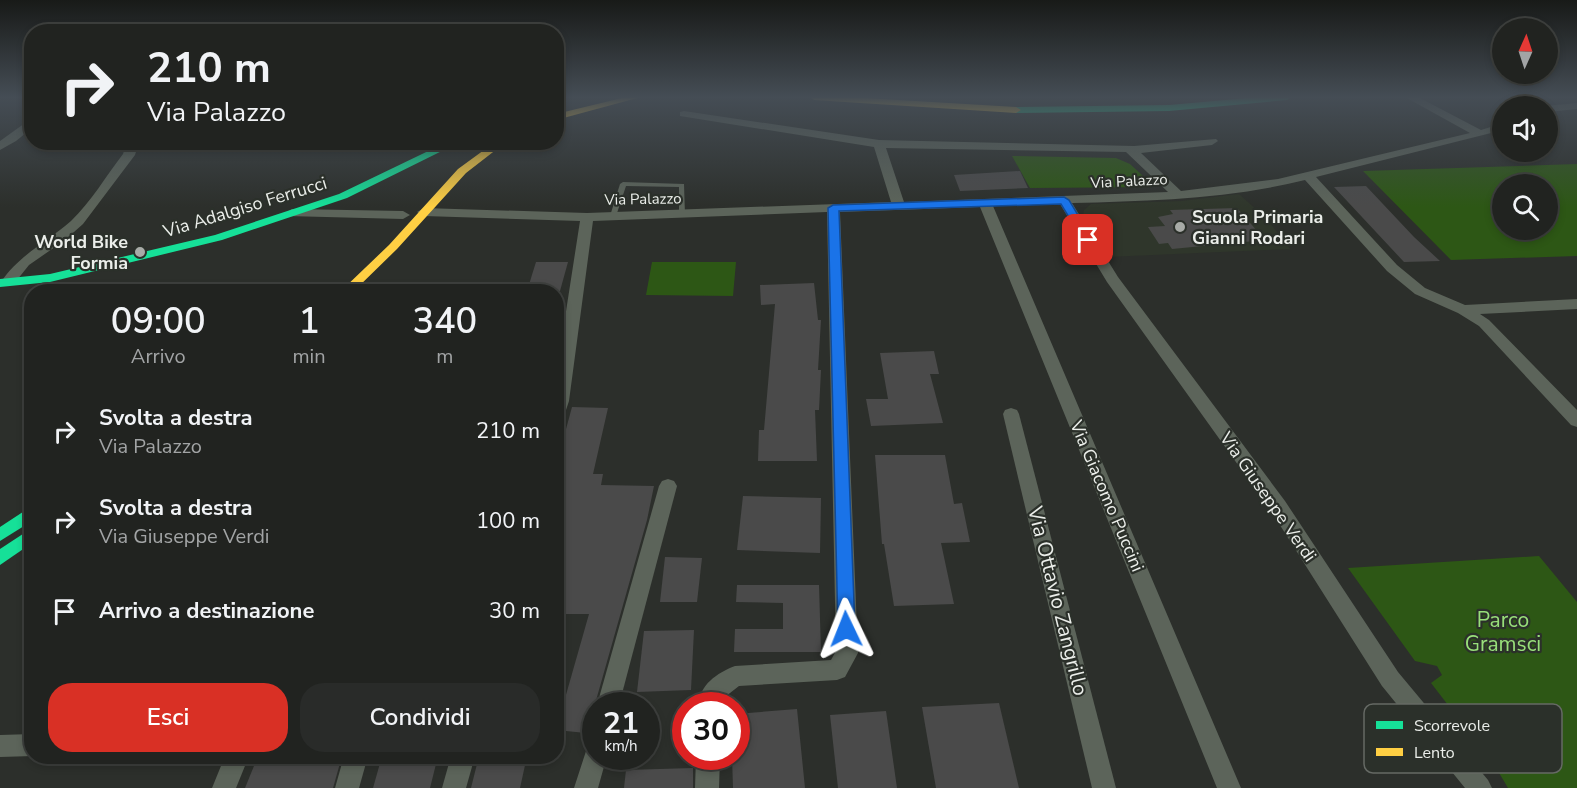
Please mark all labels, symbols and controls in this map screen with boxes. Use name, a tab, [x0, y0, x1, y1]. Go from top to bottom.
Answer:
north arrow	[1492, 18, 1558, 84]
map controls	[1492, 18, 1558, 240]
text: 210 m	[147, 40, 271, 97]
icon: right	[48, 48, 126, 126]
text: Via Palazzo	[147, 94, 286, 131]
button: sound	[1492, 96, 1558, 162]
street label: Via Palazzo	[1089, 169, 1168, 193]
street label: Via Adalgiso Ferrucci	[159, 171, 330, 244]
button: search	[1492, 174, 1558, 240]
street label: Via Palazzo	[603, 188, 682, 210]
place label: Scuola Primaria Gianni Rodari	[1192, 205, 1323, 250]
pin	[1062, 214, 1113, 265]
marker: Scuola Primaria Gianni Rodari	[1173, 220, 1187, 234]
icon: arrive	[1071, 223, 1104, 256]
place label: World Bike Formia	[34, 230, 128, 275]
marker: World Bike Formia	[133, 245, 147, 259]
text: 09:00	[111, 297, 206, 346]
text: 1	[298, 297, 320, 346]
text: 340	[412, 297, 477, 346]
text: Arrivo	[131, 343, 186, 370]
text: min	[293, 343, 326, 370]
text: m	[436, 343, 453, 370]
text: Svolta a destra	[99, 403, 253, 433]
icon: right	[48, 415, 81, 448]
text: 210 m	[476, 416, 540, 446]
street label: Via Giacomo Puccini	[1064, 416, 1150, 575]
street label: Via Giuseppe Verdi	[1214, 426, 1322, 567]
text: Via Palazzo	[99, 433, 202, 460]
text: Svolta a destra	[99, 493, 253, 523]
street label: Via Ottavio Zangrillo	[1021, 502, 1095, 699]
icon: right	[48, 505, 81, 538]
text: 100 m	[476, 506, 540, 536]
text: Via Giuseppe Verdi	[99, 523, 269, 550]
icon: arrive	[48, 595, 81, 628]
text: Arrivo a destinazione	[99, 596, 314, 626]
text: 30 m	[489, 596, 540, 626]
position arrow	[814, 597, 878, 661]
park label: Parco Gramsci	[1465, 606, 1541, 658]
button: Esci	[48, 683, 288, 752]
button: Condividi	[300, 683, 540, 752]
speed limit sign: 30	[672, 692, 750, 770]
text: 21	[603, 703, 639, 744]
legend	[1364, 704, 1562, 773]
text: Scorrevole	[1414, 715, 1490, 737]
text: km/h	[604, 736, 638, 756]
text: Lento	[1414, 742, 1455, 764]

